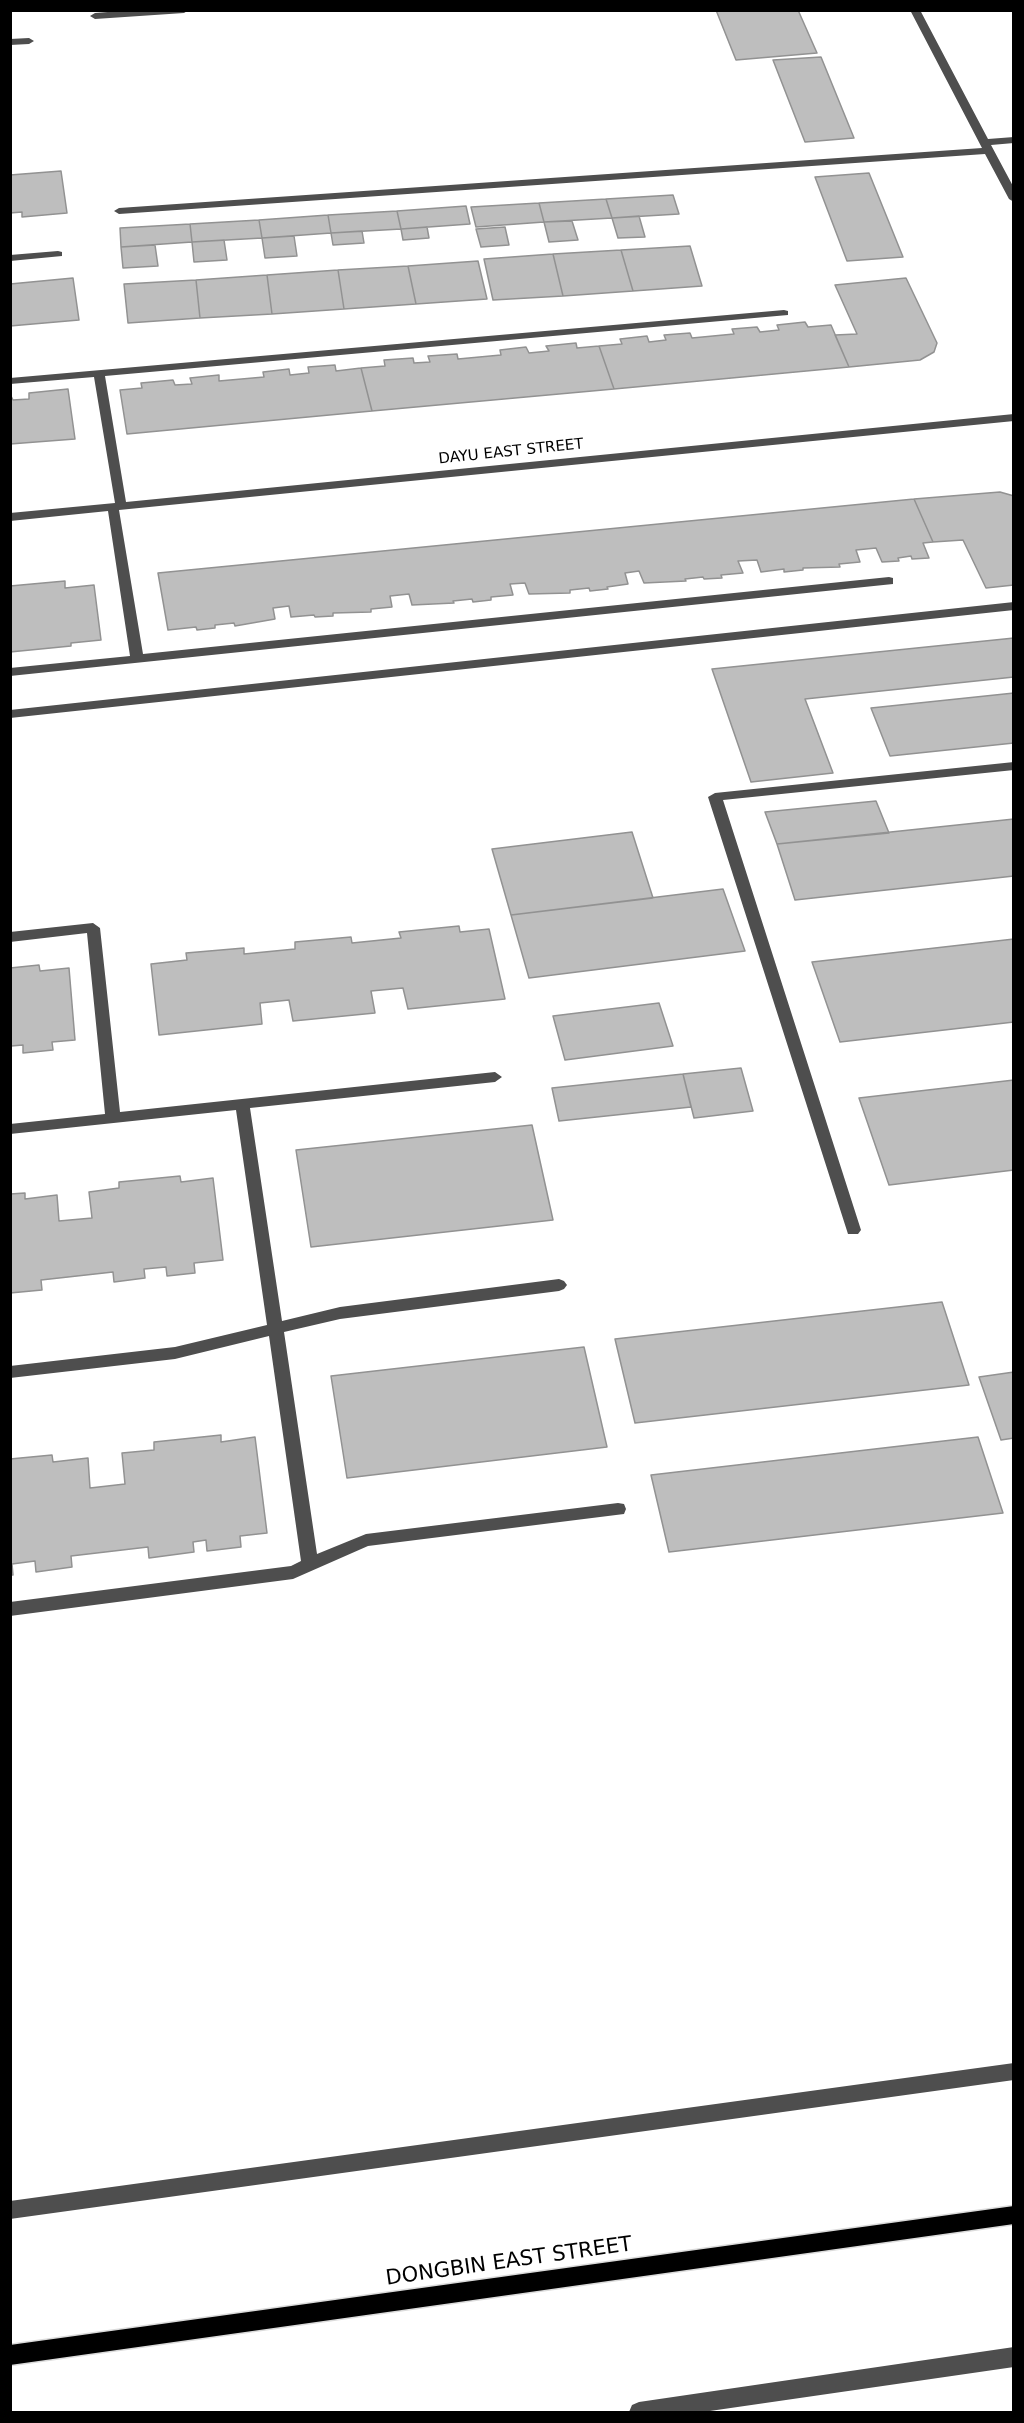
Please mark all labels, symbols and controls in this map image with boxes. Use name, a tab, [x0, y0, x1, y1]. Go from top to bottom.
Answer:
street label: DAYU EAST STREET	[438, 435, 584, 469]
street label: DONGBIN EAST STREET	[384, 2232, 634, 2292]

